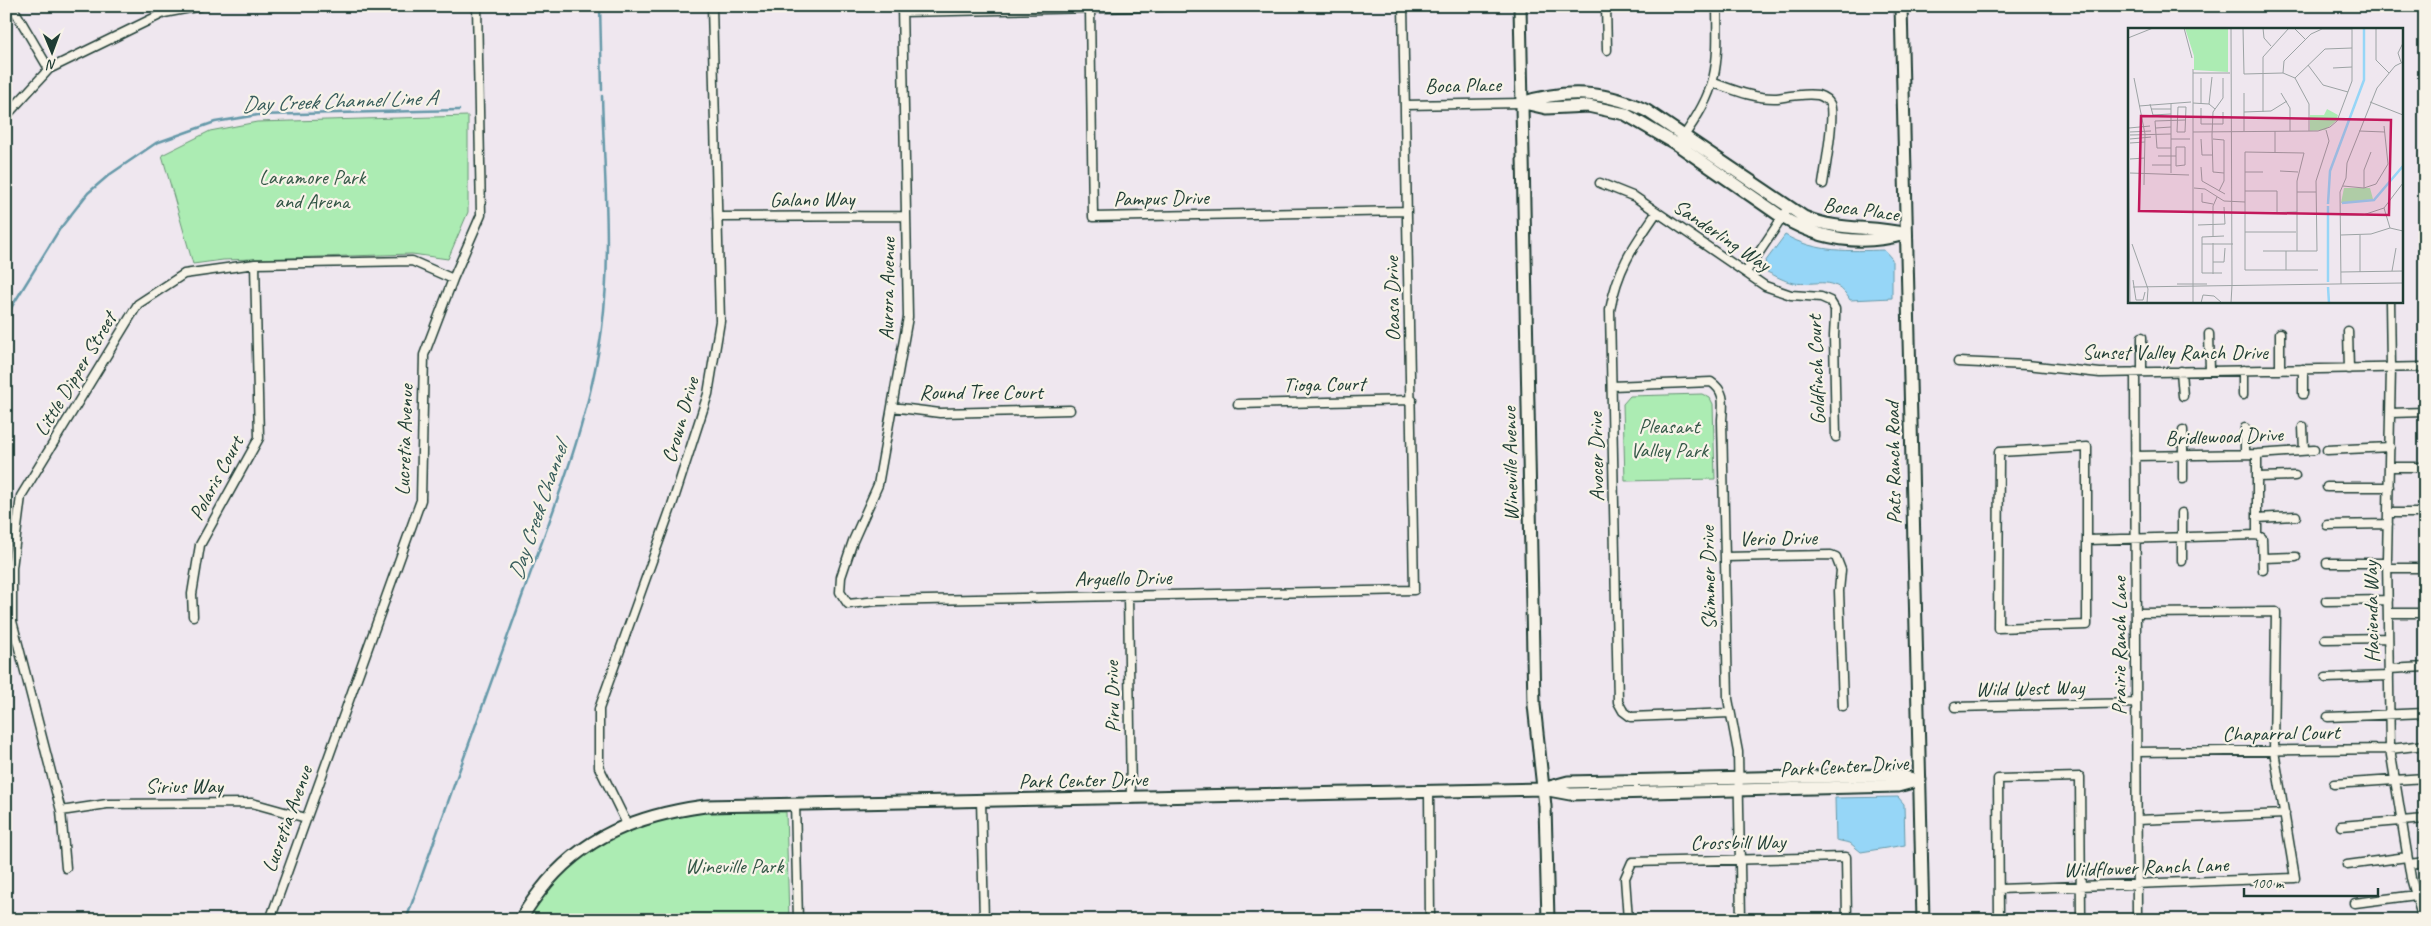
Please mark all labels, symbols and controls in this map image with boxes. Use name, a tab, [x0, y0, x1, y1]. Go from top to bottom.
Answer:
north arrow	[28, 28, 78, 78]
inset map	[2128, 28, 2404, 302]
text: N	[45, 56, 57, 73]
street label: Boca Place	[1425, 71, 1503, 99]
water label: Day Creek Channel Line A	[241, 83, 442, 118]
park label: Laramore Park and Arena	[259, 164, 366, 214]
street label: Pampus Drive	[1113, 184, 1211, 212]
street label: Galano Way	[769, 185, 856, 213]
street label: Boca Place	[1822, 191, 1903, 227]
street label: Sanderling Way	[1668, 193, 1777, 278]
street label: Aurora Avenue	[873, 236, 901, 341]
street label: Ocasa Drive	[1378, 254, 1406, 342]
street label: Little Dipper Street	[28, 305, 124, 441]
street label: Goldfinch Court	[1801, 312, 1831, 426]
street label: Sunset Valley Ranch Drive	[2082, 339, 2269, 365]
street label: Tioga Court	[1283, 370, 1368, 398]
street label: Crown Drive	[655, 373, 705, 466]
street label: Round Tree Court	[919, 379, 1045, 405]
street label: Lucretia Avenue	[389, 382, 419, 496]
street label: Pats Ranch Road	[1879, 399, 1907, 525]
street label: Wineville Avenue	[1496, 405, 1524, 521]
street label: Avocer Drive	[1582, 410, 1610, 502]
park label: Pleasant Valley Park	[1630, 413, 1709, 463]
street label: Bridlewood Drive	[2165, 421, 2284, 451]
street label: Polaris Court	[183, 430, 250, 525]
water label: Day Creek Channel	[502, 433, 577, 583]
street label: Skimmer Drive	[1694, 524, 1722, 630]
street label: Verio Drive	[1739, 524, 1818, 552]
street label: Hacienda Way	[2357, 559, 2385, 663]
street label: Arguello Drive	[1074, 564, 1173, 592]
street label: Prairie Ranch Lane	[2106, 575, 2132, 715]
street label: Piru Drive	[1098, 659, 1126, 733]
street label: Wild West Way	[1975, 674, 2086, 702]
street label: Chaparral Court	[2222, 719, 2342, 747]
street label: Park Center Drive	[1779, 750, 1910, 782]
street label: Lucretia Avenue	[256, 760, 319, 876]
street label: Park Center Drive	[1018, 766, 1149, 794]
street label: Sirius Way	[145, 773, 225, 799]
street label: Crossbill Way	[1690, 828, 1788, 856]
street label: Wildflower Ranch Lane	[2063, 851, 2230, 883]
park label: Wineville Park	[685, 853, 784, 879]
scale bar	[2244, 866, 2377, 898]
text: 100 m	[2251, 874, 2285, 893]

